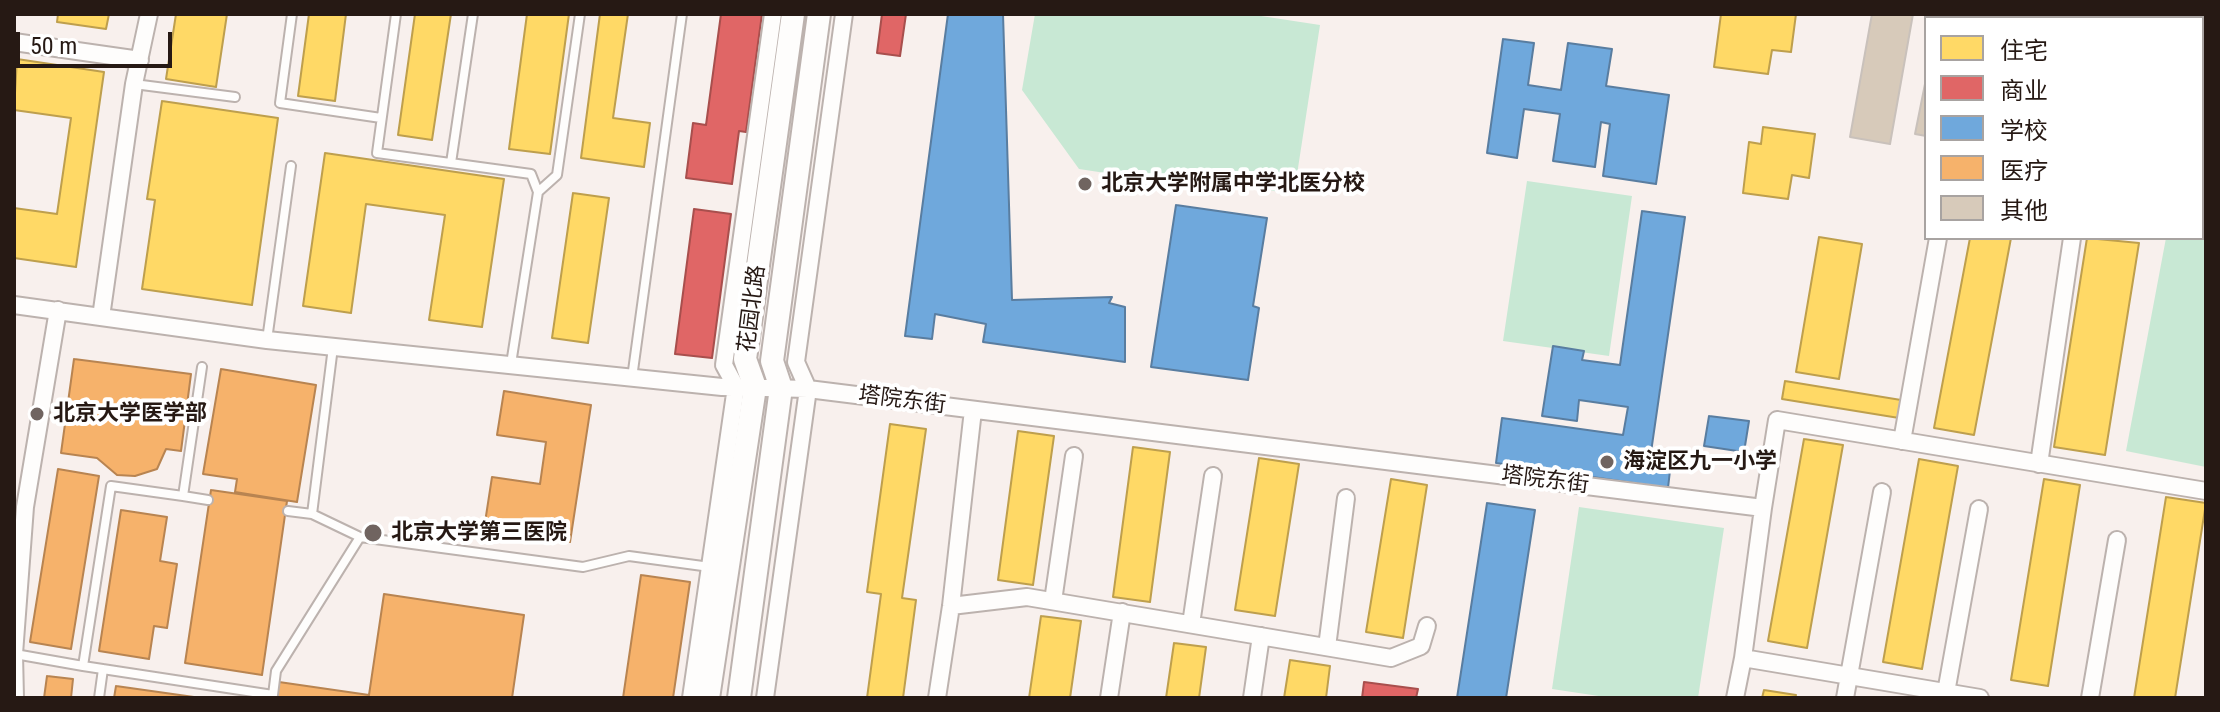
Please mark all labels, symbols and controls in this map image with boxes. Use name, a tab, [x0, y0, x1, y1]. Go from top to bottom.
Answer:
scale bar	[20, 16, 176, 66]
legend	[1924, 16, 2204, 240]
text: 50 m	[30, 32, 77, 60]
text: 住宅	[2000, 37, 2048, 65]
text: 商业	[2000, 77, 2048, 105]
text: 学校	[2000, 117, 2048, 145]
text: 医疗	[2000, 157, 2048, 185]
place label: 北京大学附属中学北医分校	[1101, 171, 1365, 197]
marker: 北京大学附属中学北医分校	[1076, 175, 1094, 193]
text: 其他	[2000, 197, 2048, 225]
street label: 花园北路	[735, 264, 771, 354]
street label: 塔院东街	[857, 383, 947, 419]
place label: 北京大学医学部	[53, 401, 207, 427]
marker: 北京大学医学部	[28, 405, 46, 423]
place label: 海淀区九一小学	[1623, 449, 1777, 475]
marker: 海淀区九一小学	[1598, 453, 1616, 471]
street label: 塔院东街	[1500, 463, 1590, 499]
place label: 北京大学第三医院	[391, 520, 567, 546]
marker: 北京大学第三医院	[362, 522, 384, 544]

